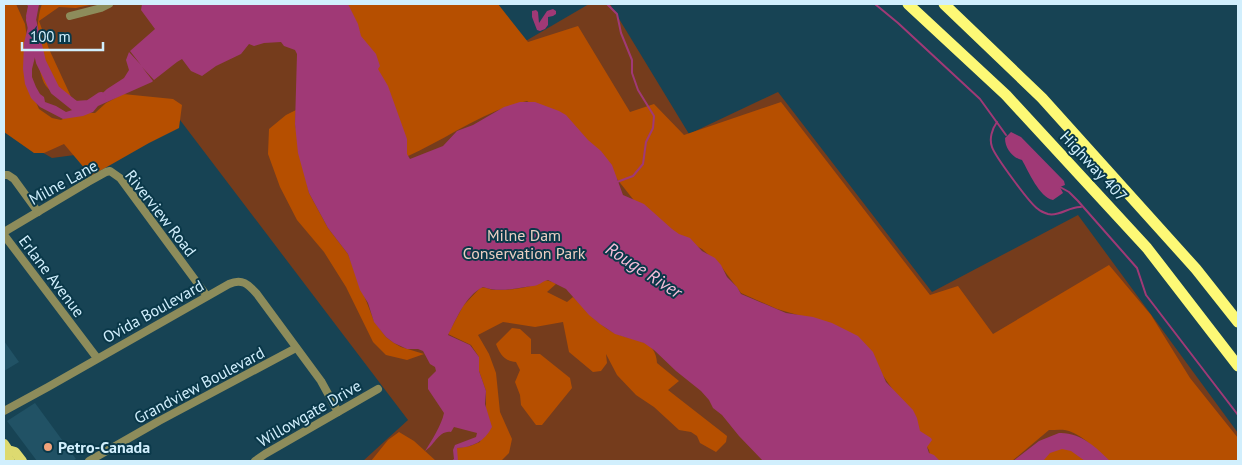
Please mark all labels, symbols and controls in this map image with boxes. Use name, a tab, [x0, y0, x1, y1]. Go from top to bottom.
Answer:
scale bar	[22, 20, 104, 52]
text: 100 m	[30, 27, 71, 46]
street label: Highway 407	[1056, 126, 1132, 206]
street label: Milne Lane	[25, 155, 101, 209]
street label: Riverview Road	[121, 166, 201, 260]
park label: Milne Dam Conservation Park	[463, 225, 586, 263]
street label: Erlane Avenue	[15, 231, 89, 321]
water label: Rouge River	[602, 237, 687, 304]
street label: Ovida Boulevard	[99, 275, 207, 347]
street label: Grandview Boulevard	[130, 342, 268, 428]
street label: Willowgate Drive	[253, 375, 365, 451]
place label: Petro-Canada	[58, 437, 150, 457]
marker: Petro-Canada	[42, 441, 54, 453]

